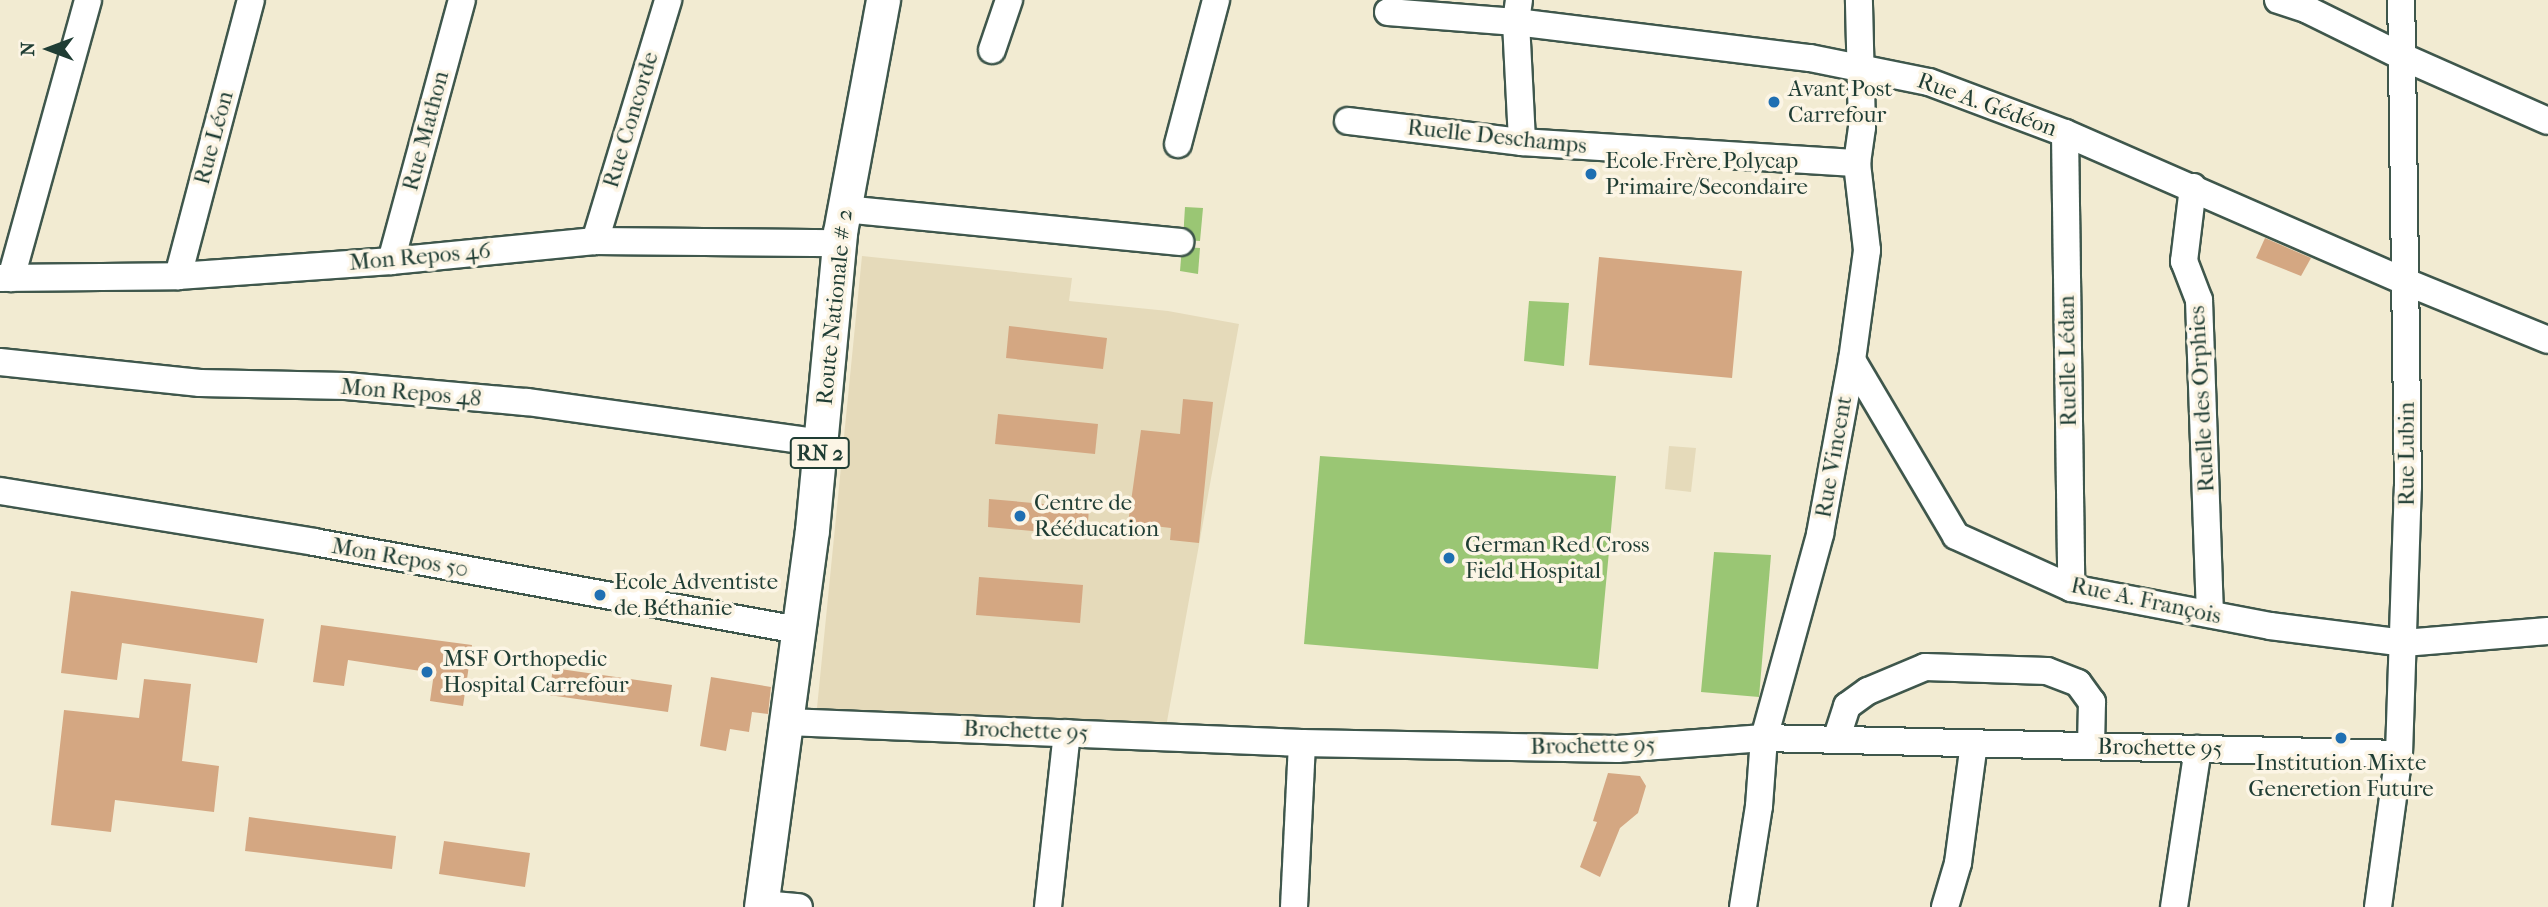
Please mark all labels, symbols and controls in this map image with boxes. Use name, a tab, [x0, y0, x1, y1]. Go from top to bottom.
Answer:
north arrow	[14, 14, 84, 84]
text: N	[17, 42, 39, 56]
street label: Rue Concorde	[597, 49, 665, 191]
street label: Rue A. Gédéon	[1913, 67, 2061, 143]
street label: Rue Mathon	[397, 68, 455, 194]
place label: Avant Post Carrefour	[1788, 75, 1892, 129]
street label: Rue Léon	[188, 88, 240, 188]
marker: Avant Post Carrefour	[1766, 94, 1782, 110]
street label: Ruelle Deschamps	[1406, 114, 1588, 160]
place label: Ecole Frère Polycap Primaire/Secondaire	[1605, 147, 1808, 201]
marker: Ecole Frère Polycap Primaire/Secondaire	[1583, 166, 1599, 182]
street label: Route Nationale # 2	[811, 208, 859, 406]
street label: Mon Repos 46	[348, 237, 492, 277]
street label: Ruelle Lédan	[2053, 295, 2083, 427]
street label: Ruelle des Orphies	[2183, 305, 2221, 493]
street label: Mon Repos 48	[340, 373, 482, 413]
street label: Rue Vincent	[1810, 394, 1858, 520]
street label: Rue Lubin	[2393, 402, 2421, 506]
road number: RN 2	[788, 435, 852, 470]
place label: Centre de Rééducation	[1034, 489, 1159, 543]
marker: Centre de Rééducation	[1012, 508, 1028, 524]
place label: German Red Cross Field Hospital	[1465, 531, 1649, 585]
street label: Mon Repos 50	[329, 532, 471, 584]
marker: German Red Cross Field Hospital	[1439, 548, 1459, 568]
place label: Ecole Adventiste de Béthanie	[614, 568, 778, 622]
street label: Rue A. François	[2068, 572, 2224, 630]
marker: Ecole Adventiste de Béthanie	[592, 587, 608, 603]
place label: MSF Orthopedic Hospital Carrefour	[443, 645, 629, 699]
marker: MSF Orthopedic Hospital Carrefour	[417, 662, 437, 682]
street label: Brochette 95	[963, 715, 1089, 747]
marker: Institution Mixte Generetion Future	[2333, 730, 2349, 746]
street label: Brochette 95	[1530, 731, 1656, 761]
street label: Brochette 95	[2097, 733, 2223, 763]
place label: Institution Mixte Generetion Future	[2248, 749, 2434, 803]

